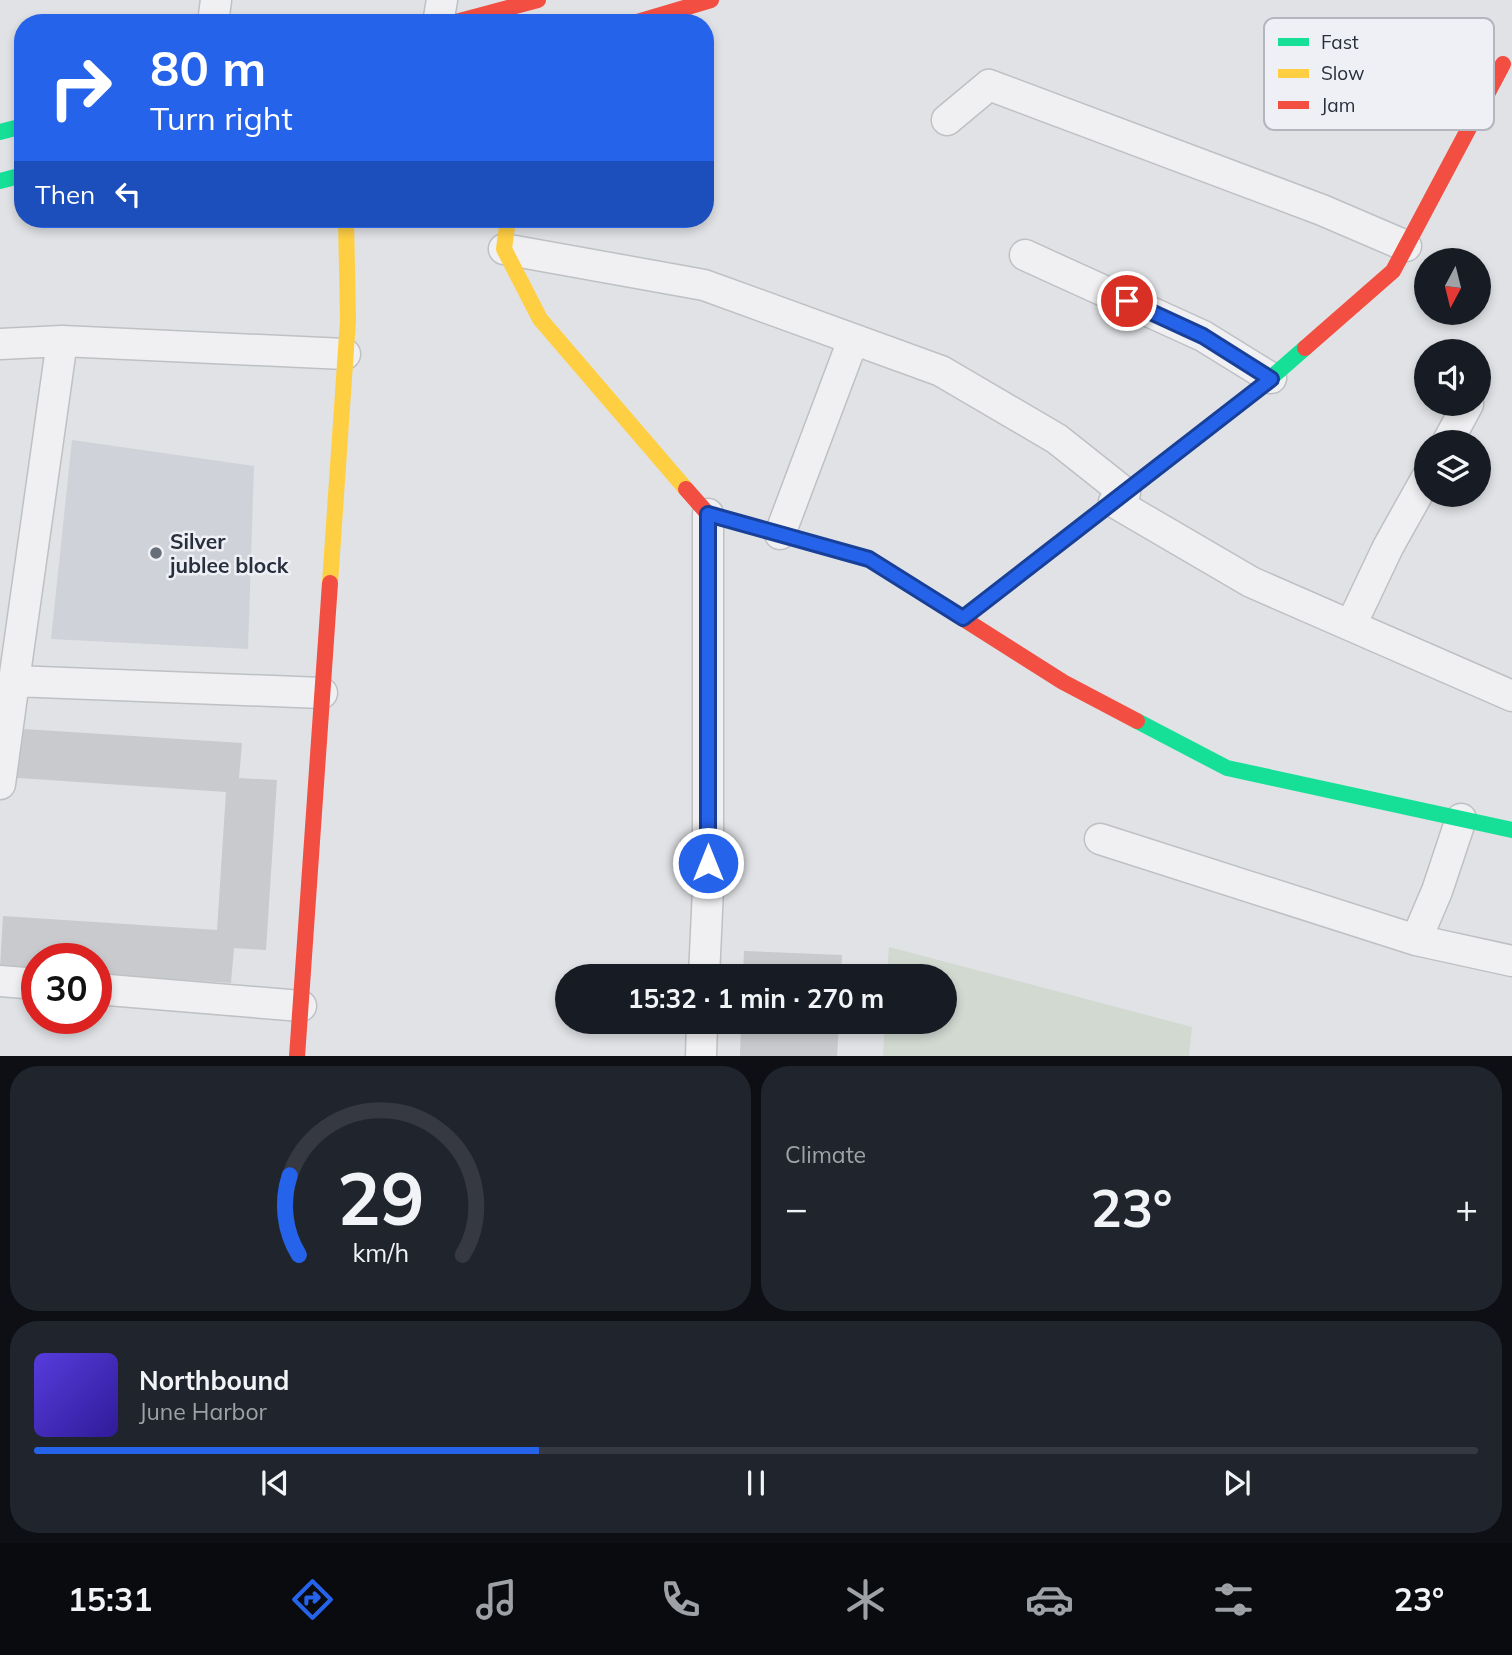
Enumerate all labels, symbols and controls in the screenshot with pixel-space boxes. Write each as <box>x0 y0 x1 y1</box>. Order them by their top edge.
legend <box>1264 18 1494 130</box>
text: Fast <box>1321 30 1359 54</box>
text: 80 m <box>150 37 266 98</box>
icon: right <box>35 42 126 133</box>
text: Slow <box>1321 61 1365 85</box>
text: Jam <box>1321 93 1355 117</box>
text: Turn right <box>150 98 293 138</box>
icon: left <box>109 175 147 213</box>
text: Then <box>35 178 95 211</box>
north arrow <box>1414 248 1491 326</box>
map controls <box>1414 248 1491 507</box>
pin <box>1097 271 1157 331</box>
icon: arrive <box>1108 282 1146 320</box>
button: sound <box>1414 339 1491 416</box>
button: layers <box>1414 430 1491 507</box>
place label: Silver jublee block <box>168 528 289 578</box>
marker: Silver jublee block <box>148 545 164 561</box>
position arrow <box>671 826 745 900</box>
speed limit sign: 30 <box>21 943 112 1034</box>
text: 15:32 · 1 min · 270 m <box>628 982 884 1015</box>
text: Climate <box>785 1140 866 1169</box>
text: 29 <box>337 1152 424 1243</box>
text: 23° <box>1090 1175 1173 1240</box>
text: − <box>785 1184 808 1232</box>
text: + <box>1455 1184 1478 1232</box>
text: km/h <box>352 1236 409 1267</box>
text: Northbound <box>139 1364 289 1397</box>
text: June Harbor <box>139 1397 267 1426</box>
icon: previous <box>256 1464 294 1502</box>
icon: pause <box>737 1464 775 1502</box>
icon: next <box>1218 1464 1256 1502</box>
icon: directions <box>288 1575 337 1624</box>
icon: music <box>472 1575 521 1624</box>
icon: phone <box>656 1575 705 1624</box>
icon: climate <box>841 1575 890 1624</box>
icon: car <box>1025 1575 1074 1624</box>
icon: filters <box>1209 1575 1258 1624</box>
text: 15:31 <box>68 1579 152 1619</box>
text: 23° <box>1394 1579 1444 1619</box>

